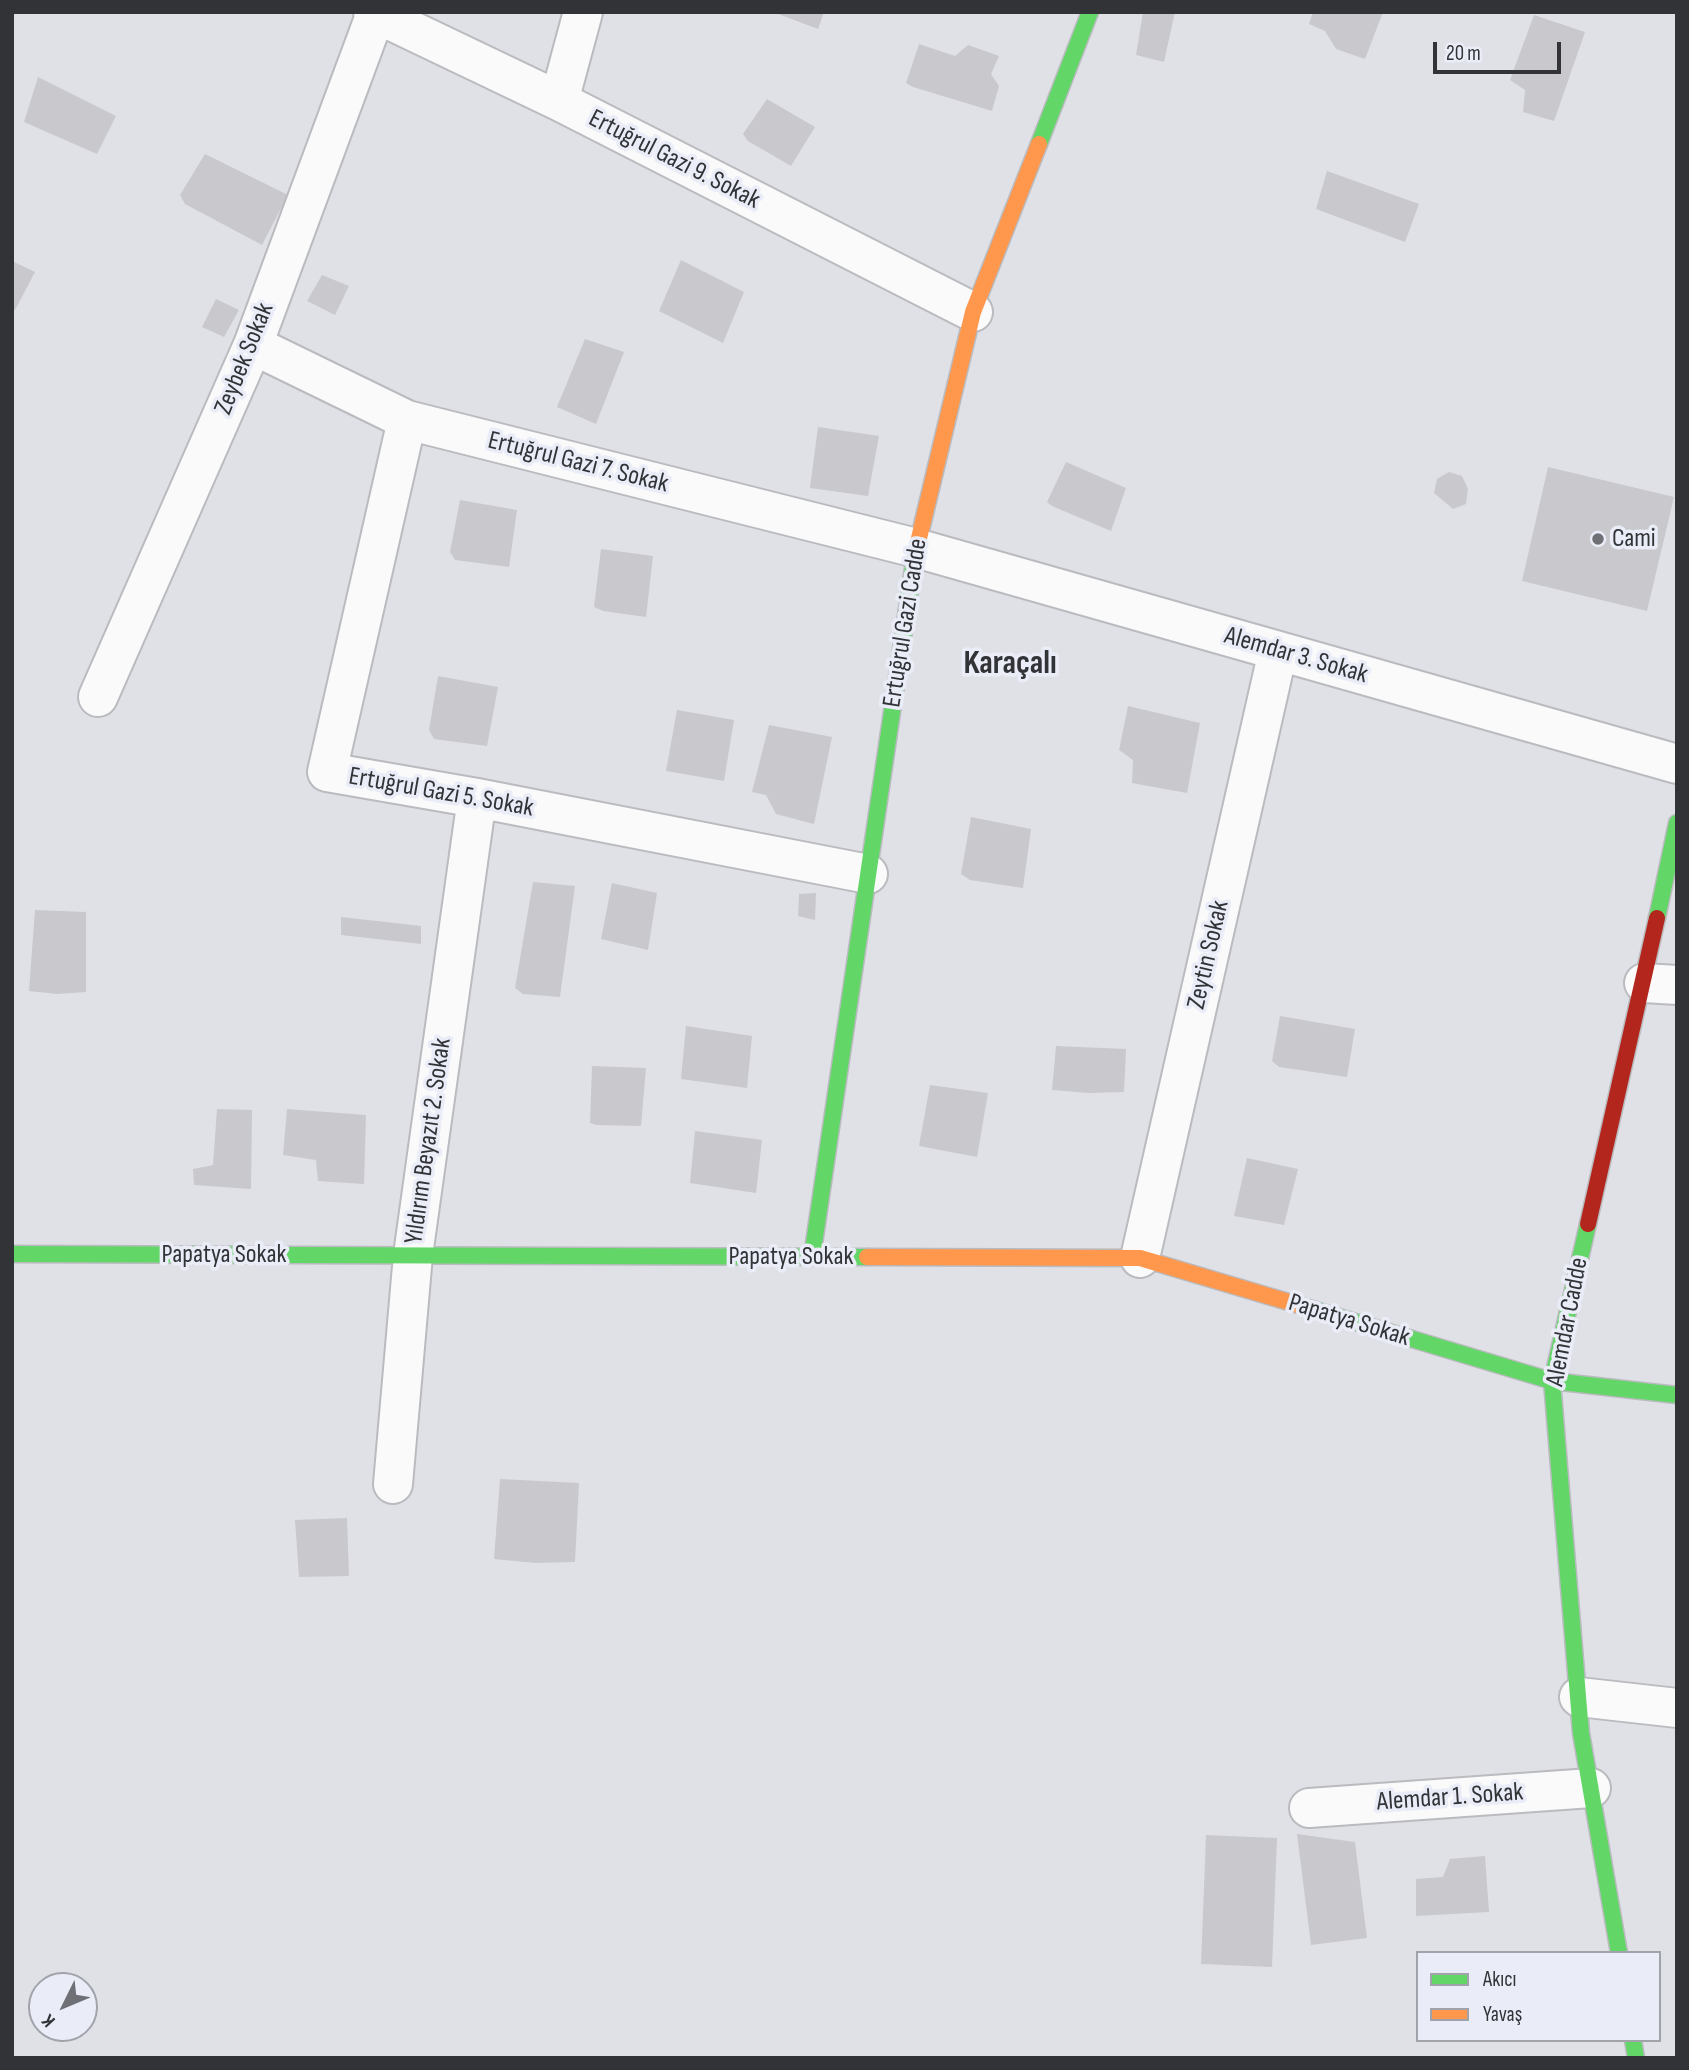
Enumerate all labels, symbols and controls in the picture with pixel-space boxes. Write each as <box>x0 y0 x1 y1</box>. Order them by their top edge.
scale bar <box>1437 28 1565 72</box>
text: 20 m <box>1446 41 1481 66</box>
street label: Ertuğrul Gazi 9. Sokak <box>583 103 765 217</box>
street label: Zeybek Sokak <box>208 299 282 419</box>
street label: Ertuğrul Gazi 7. Sokak <box>484 425 672 501</box>
place label: Cami <box>1612 523 1656 555</box>
marker: Cami <box>1590 531 1606 547</box>
street label: Ertuğrul Gazi Cadde <box>877 536 935 710</box>
street label: Alemdar 3. Sokak <box>1221 621 1371 691</box>
district label: Karaçalı <box>963 645 1057 685</box>
street label: Ertuğrul Gazi 5. Sokak <box>346 761 536 825</box>
street label: Zeytin Sokak <box>1181 898 1237 1012</box>
street label: Yıldırım Beyazıt 2. Sokak <box>399 1036 459 1246</box>
street label: Papatya Sokak <box>162 1239 286 1271</box>
street label: Papatya Sokak <box>729 1241 853 1273</box>
street label: Alemdar Cadde <box>1540 1255 1596 1389</box>
street label: Papatya Sokak <box>1285 1288 1413 1354</box>
street label: Alemdar 1. Sokak <box>1376 1777 1524 1819</box>
legend <box>1416 1951 1661 2042</box>
text: Akıcı <box>1483 1967 1516 1992</box>
north arrow <box>28 1972 98 2042</box>
text: Yavaş <box>1483 2002 1522 2027</box>
text: K <box>37 2009 60 2032</box>

